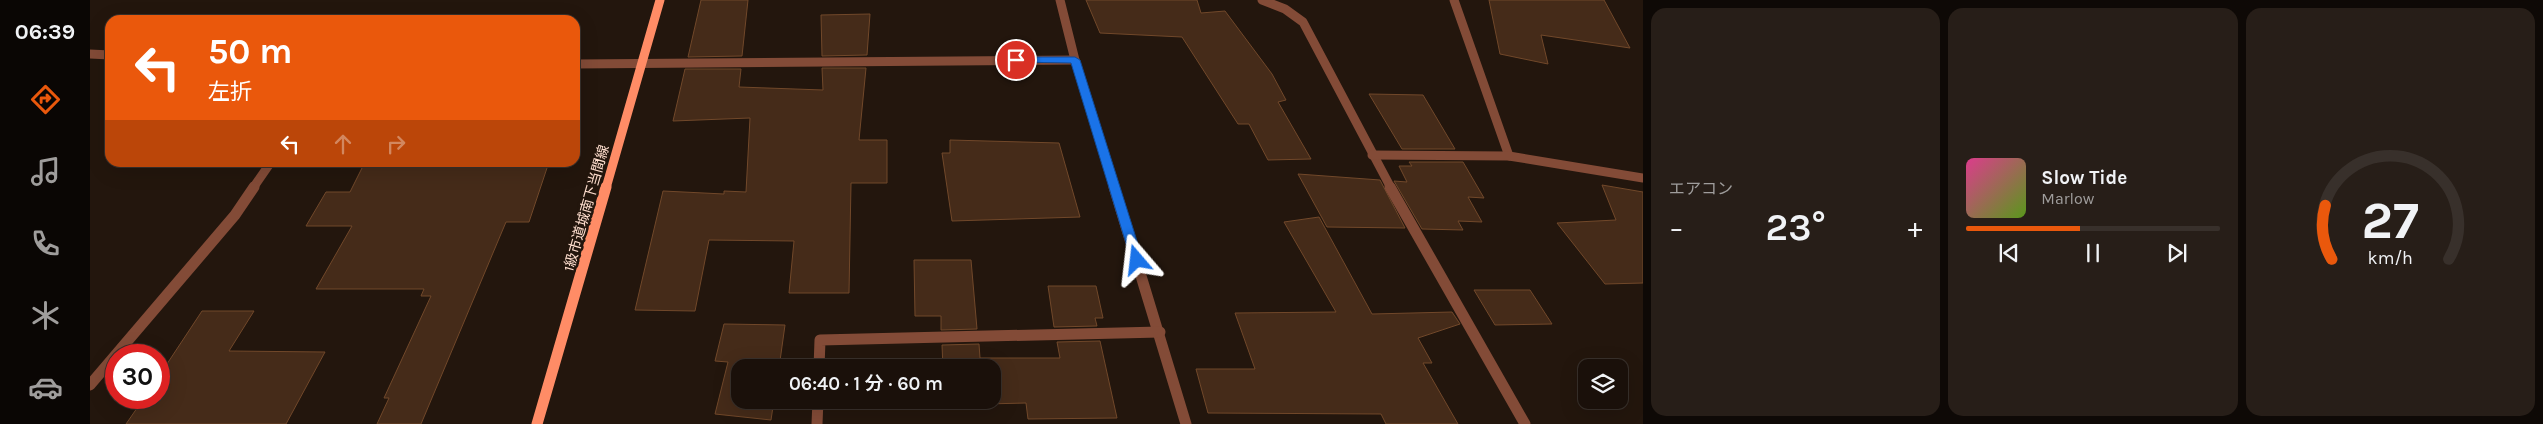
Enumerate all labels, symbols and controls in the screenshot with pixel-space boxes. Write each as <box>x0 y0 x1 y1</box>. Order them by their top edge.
text: 06:39 <box>15 19 75 45</box>
text: 50 m <box>208 31 293 72</box>
icon: left <box>125 35 190 100</box>
pin <box>995 39 1037 81</box>
icon: arrive <box>1002 46 1030 74</box>
text: 左折 <box>208 79 252 105</box>
icon: directions <box>28 82 63 117</box>
icon: left <box>276 130 304 158</box>
icon: ahead <box>329 130 357 158</box>
icon: right <box>382 130 410 158</box>
street label: 1級市道城南下当間線 <box>560 143 613 273</box>
icon: music <box>28 154 63 189</box>
text: Slow Tide <box>2041 167 2127 189</box>
text: エアコン <box>1669 179 1733 198</box>
text: Marlow <box>2041 189 2094 208</box>
text: 27 <box>2362 190 2419 251</box>
text: 23° <box>1766 205 1826 250</box>
text: − <box>1669 211 1684 244</box>
text: + <box>1908 211 1922 244</box>
icon: phone <box>28 226 63 261</box>
position arrow <box>1110 233 1162 285</box>
icon: previous <box>1995 239 2023 267</box>
icon: pause <box>2079 239 2107 267</box>
icon: next <box>2163 239 2191 267</box>
text: km/h <box>2368 248 2413 269</box>
icon: climate <box>28 298 63 333</box>
speed limit sign: 30 <box>105 344 170 409</box>
map controls <box>1578 359 1628 409</box>
button: layers <box>1578 359 1628 409</box>
icon: car <box>28 370 63 405</box>
text: 06:40 · 1 分 · 60 m <box>789 373 943 395</box>

